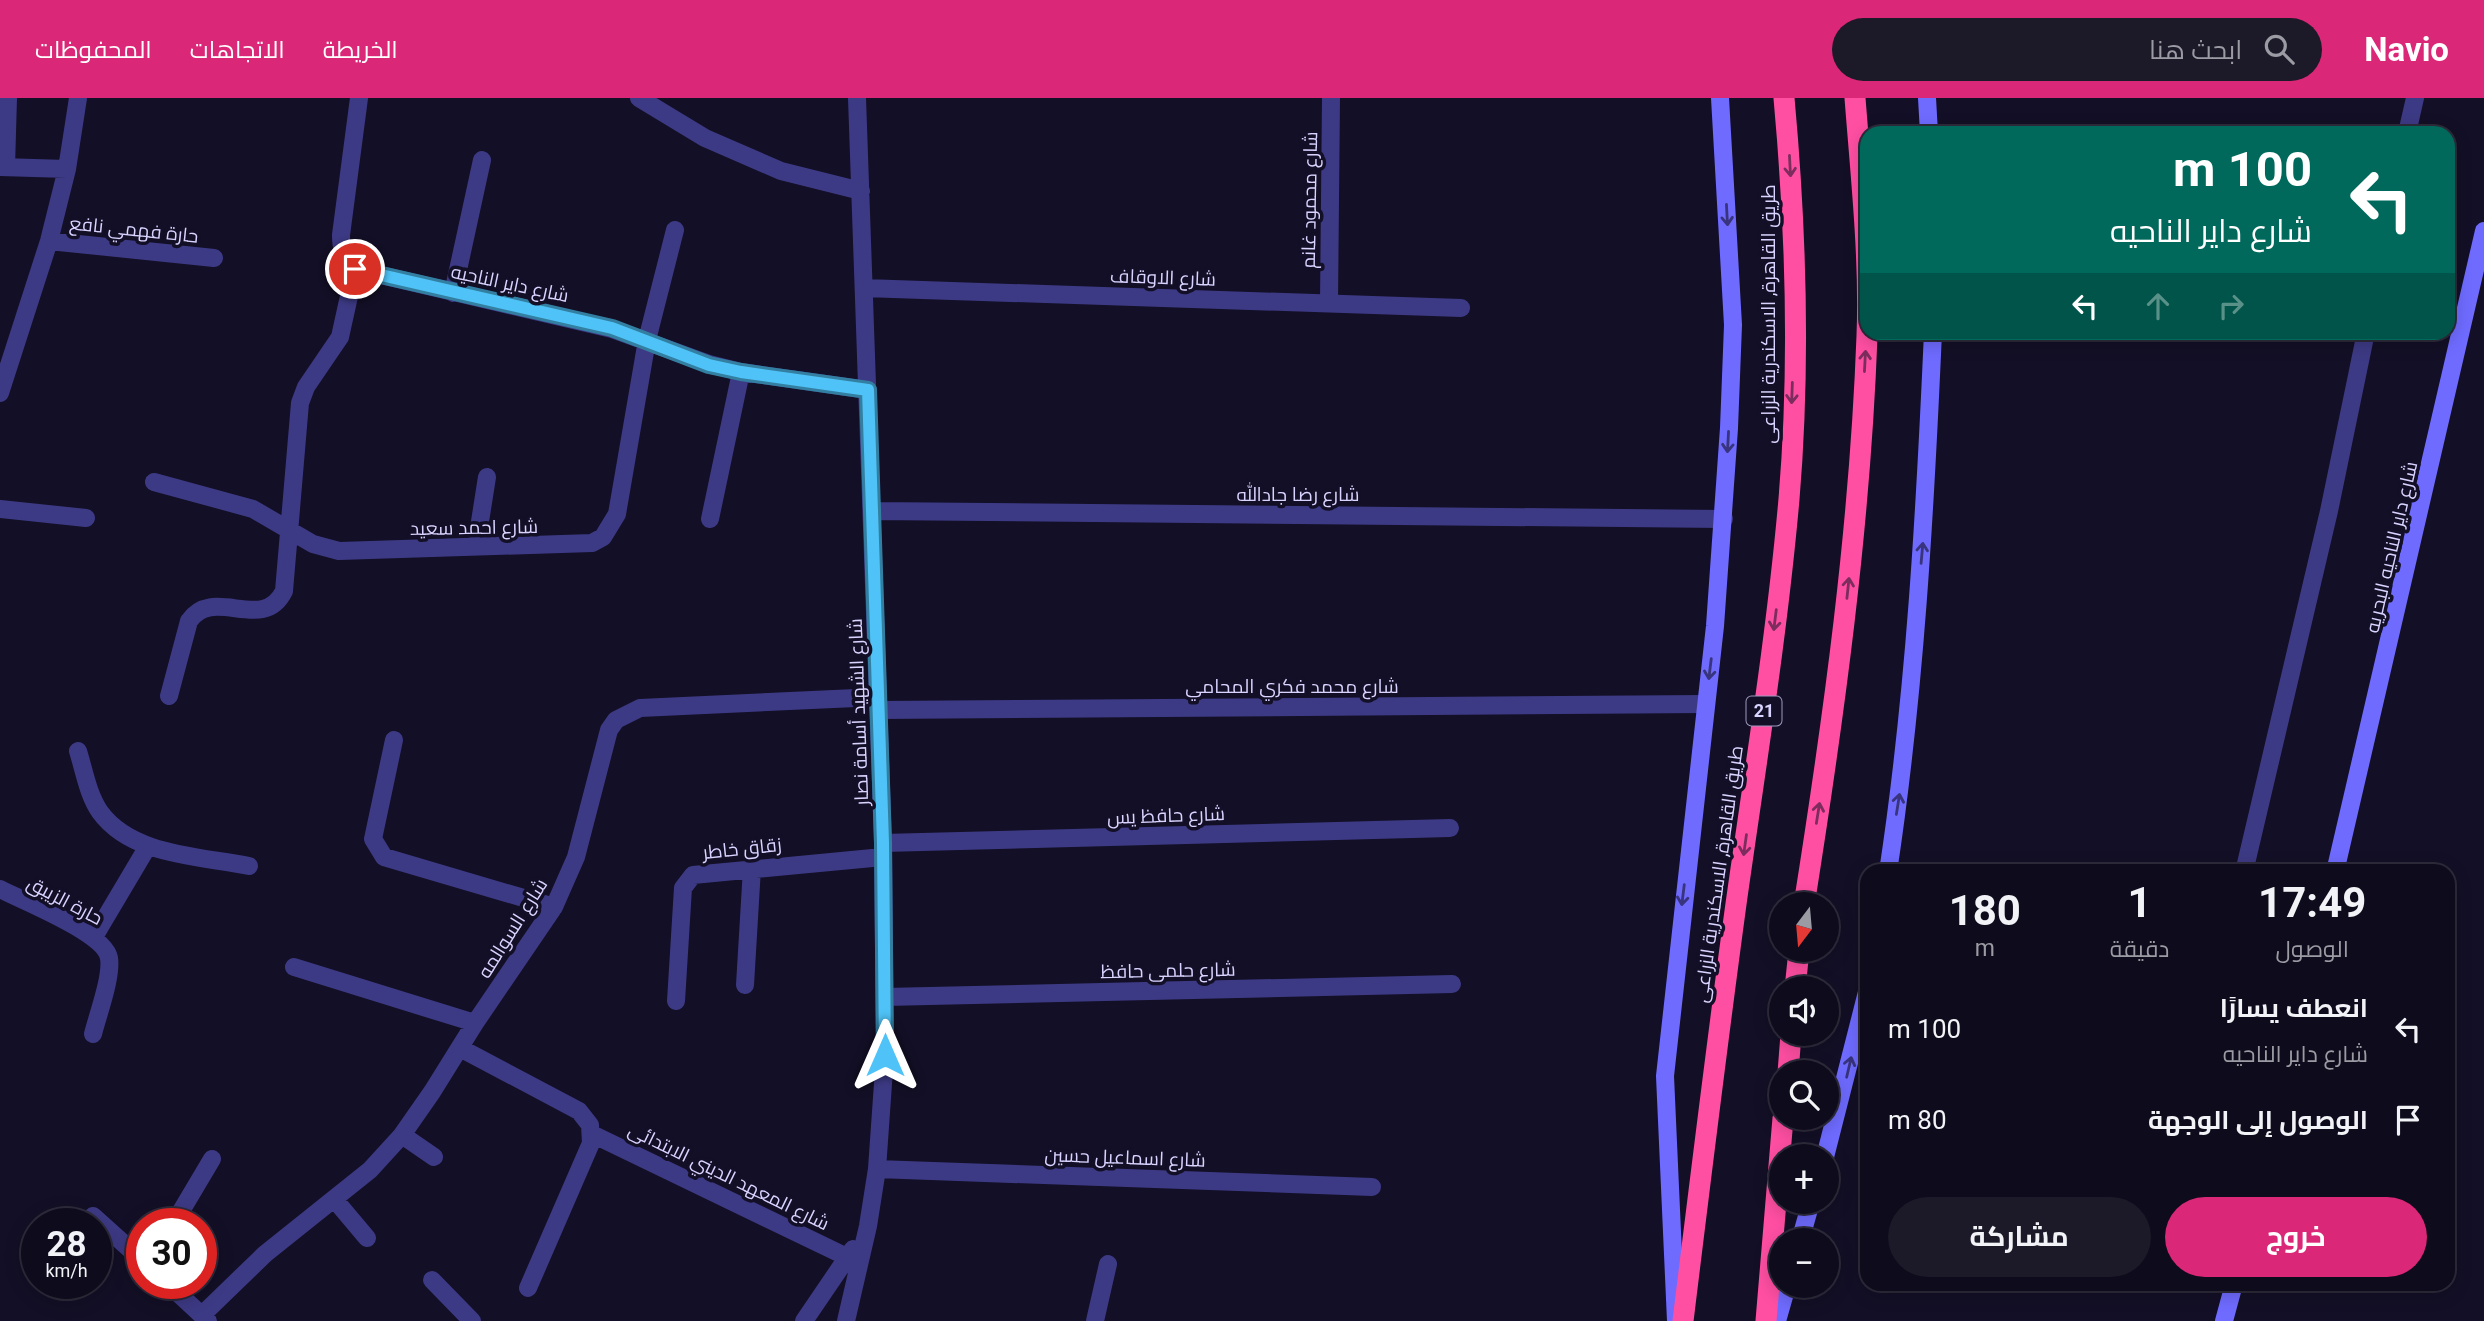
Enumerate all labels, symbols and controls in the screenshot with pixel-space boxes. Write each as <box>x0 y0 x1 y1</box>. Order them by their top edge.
search box <box>1832 18 2322 81</box>
icon: search <box>2260 30 2298 68</box>
text: Navio <box>2364 30 2449 69</box>
text: ابحث هنا <box>2149 35 2242 65</box>
text: المحفوظات <box>35 36 152 64</box>
text: الاتجاهات <box>190 36 285 64</box>
text: الخريطة <box>323 36 398 64</box>
street label: شارع محمود غانم <box>1297 131 1324 269</box>
text: 100 m <box>2173 141 2312 198</box>
one-way arrow <box>1783 154 1796 177</box>
icon: left <box>2336 154 2427 245</box>
street label: طريق القاهرة, الاسكندرية الزراعى <box>1757 184 1781 444</box>
one-way arrow <box>1720 203 1733 226</box>
street label: حارة فهمي نافع <box>68 211 200 251</box>
text: شارع داير الناحيه <box>2110 212 2312 250</box>
pin <box>325 239 385 299</box>
icon: arrive <box>336 250 374 288</box>
street label: شارع داير الناحيه <box>448 260 571 309</box>
street label: شارع الاوقاف <box>1110 264 1216 293</box>
icon: left <box>2066 287 2104 325</box>
icon: ahead <box>2139 287 2177 325</box>
icon: right <box>2212 287 2250 325</box>
one-way arrow <box>1859 350 1872 373</box>
one-way arrow <box>1786 382 1799 405</box>
one-way arrow <box>1722 431 1735 454</box>
street label: شارع داير الناحيه البحريه <box>2361 459 2424 636</box>
street label: شارع رضا جادالله <box>1237 482 1359 508</box>
street label: شارع احمد سعيد <box>410 515 538 542</box>
one-way arrow <box>1916 542 1929 565</box>
one-way arrow <box>1842 577 1855 600</box>
one-way arrow <box>1768 608 1781 631</box>
street label: شارع الشهيد أسامة نصار <box>844 618 875 807</box>
one-way arrow <box>1703 657 1716 680</box>
street label: شارع محمد فكري المحامي <box>1185 675 1399 701</box>
road number: 21 <box>1746 696 1782 726</box>
street label: طريق القاهرة, الاسكندرية الزراعى <box>1689 744 1749 1004</box>
one-way arrow <box>1892 793 1905 816</box>
street label: شارع حافظ يس <box>1107 802 1225 831</box>
one-way arrow <box>1812 802 1825 825</box>
street label: زقاق خاطر <box>700 833 783 865</box>
one-way arrow <box>1738 834 1751 856</box>
street label: حارة الزيبق <box>23 871 106 931</box>
street label: شارع السوالمه <box>473 874 554 983</box>
text: 1 <box>2127 878 2152 927</box>
text: 17:49 <box>2258 878 2366 927</box>
one-way arrow <box>1677 883 1690 906</box>
text: 180 <box>1949 886 2021 935</box>
north arrow <box>1769 892 1839 962</box>
map controls <box>1769 892 1839 1298</box>
text: m <box>1975 935 1995 962</box>
text: دقيقة <box>2110 936 2169 963</box>
text: الوصول <box>2276 936 2349 963</box>
street label: شارع حلمى حافظ <box>1100 958 1236 985</box>
button: sound <box>1769 976 1839 1046</box>
text: انعطف يسارًا <box>2220 993 2368 1023</box>
icon: left <box>2389 1010 2427 1048</box>
text: 100 m <box>1888 1014 1961 1044</box>
position arrow <box>848 1018 922 1092</box>
text: شارع داير الناحيه <box>2223 1041 2368 1068</box>
one-way arrow <box>1843 1056 1856 1079</box>
button: search <box>1769 1060 1839 1130</box>
icon: arrive <box>2389 1101 2427 1139</box>
text: 80 m <box>1888 1105 1947 1135</box>
text: الوصول إلى الوجهة <box>2148 1105 2368 1135</box>
street label: شارع المعهد الديني الابتدائى <box>623 1118 833 1238</box>
street label: شارع اسماعيل حسين <box>1044 1143 1206 1174</box>
button: + <box>1769 1144 1839 1214</box>
button: مشاركة <box>1888 1197 2151 1277</box>
button: خروج <box>2165 1197 2427 1277</box>
speed limit sign: 30 <box>126 1208 217 1299</box>
text: 28 <box>46 1224 87 1265</box>
button: − <box>1769 1228 1839 1298</box>
text: km/h <box>45 1260 88 1281</box>

